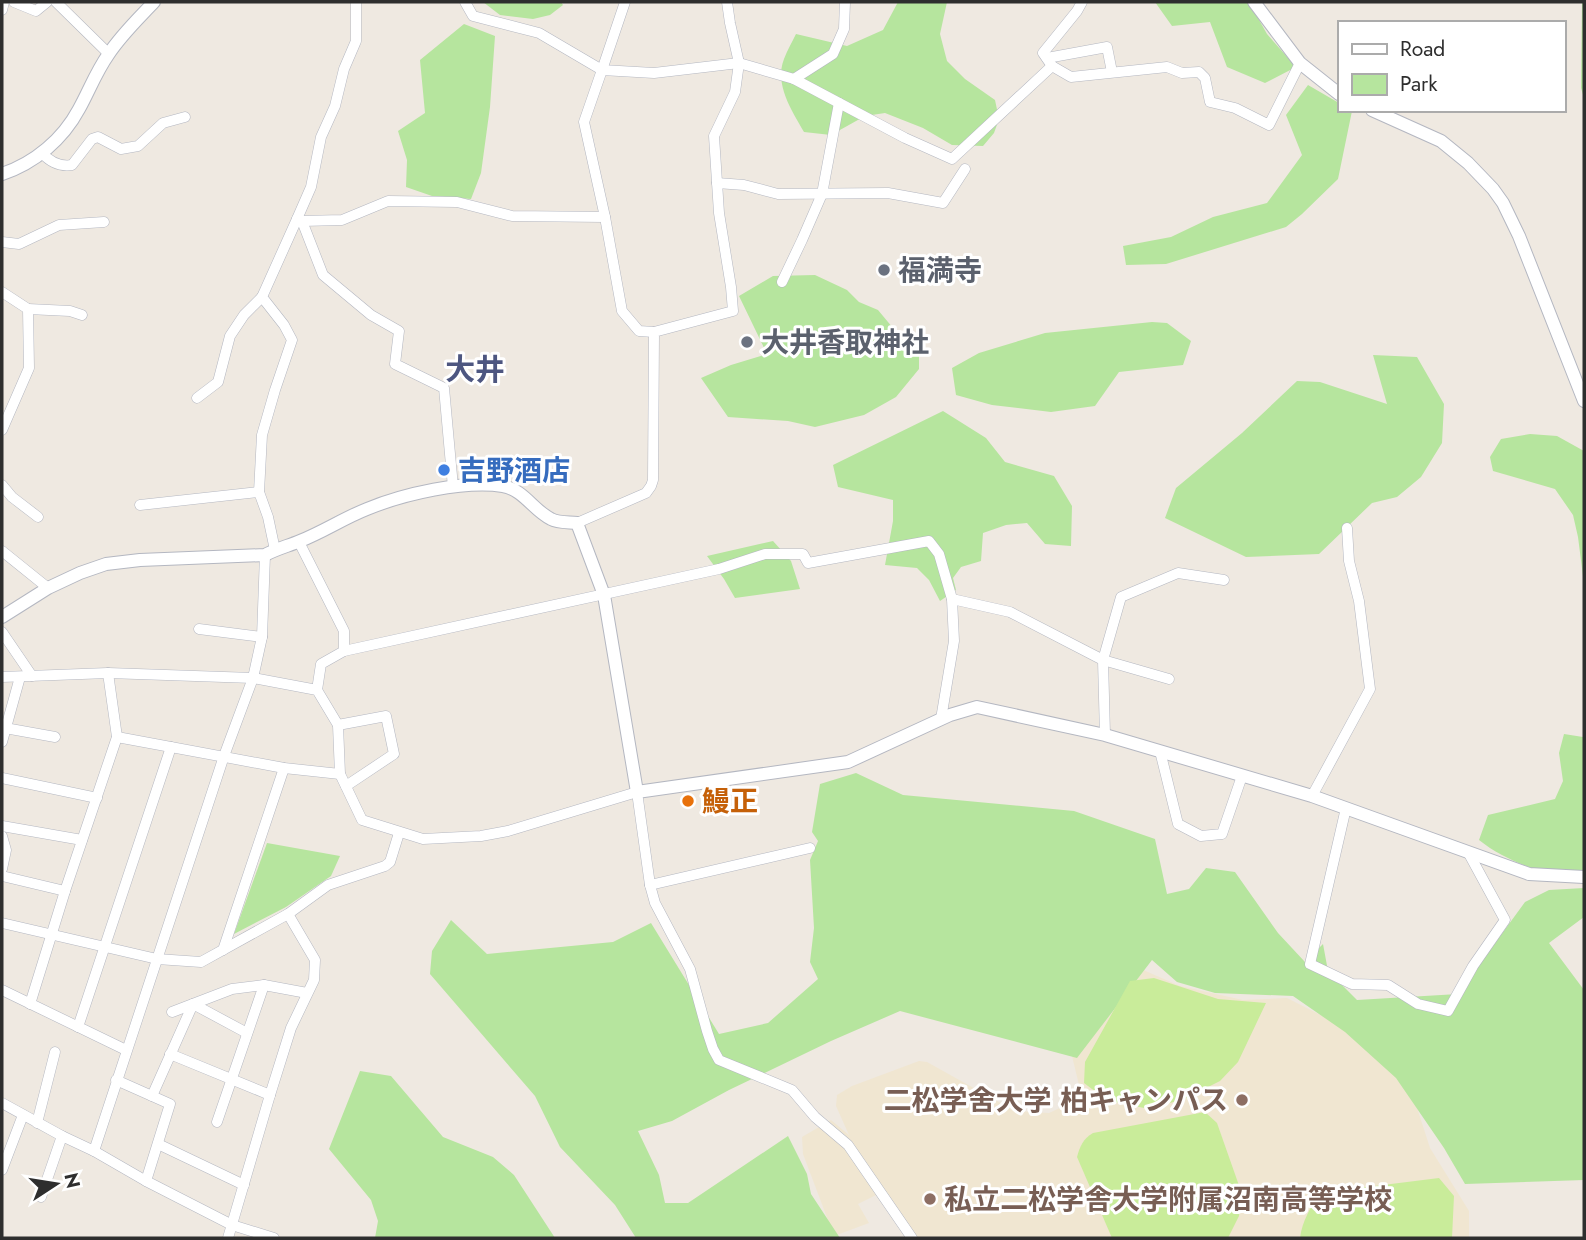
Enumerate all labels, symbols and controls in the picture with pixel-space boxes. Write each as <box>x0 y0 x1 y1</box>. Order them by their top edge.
legend <box>1338 21 1565 112</box>
text: Road <box>1400 34 1445 64</box>
text: Park <box>1400 69 1438 99</box>
place label: 福満寺 <box>898 250 982 291</box>
marker: 福満寺 <box>876 262 892 278</box>
place label: 大井香取神社 <box>761 322 929 363</box>
marker: 大井香取神社 <box>739 334 755 350</box>
district label: 大井 <box>445 348 505 391</box>
place label: 吉野酒店 <box>458 450 570 491</box>
marker: 吉野酒店 <box>436 462 452 478</box>
place label: 鰻正 <box>702 781 758 822</box>
marker: 鰻正 <box>680 793 696 809</box>
place label: 二松学舍大学 柏キャンパス <box>884 1080 1228 1121</box>
marker: 二松学舍大学 柏キャンパス <box>1234 1092 1250 1108</box>
north arrow <box>21 1149 91 1219</box>
text: N <box>57 1170 87 1191</box>
place label: 私立二松学舎大学附属沼南高等学校 <box>944 1179 1392 1220</box>
marker: 私立二松学舎大学附属沼南高等学校 <box>922 1191 938 1207</box>

